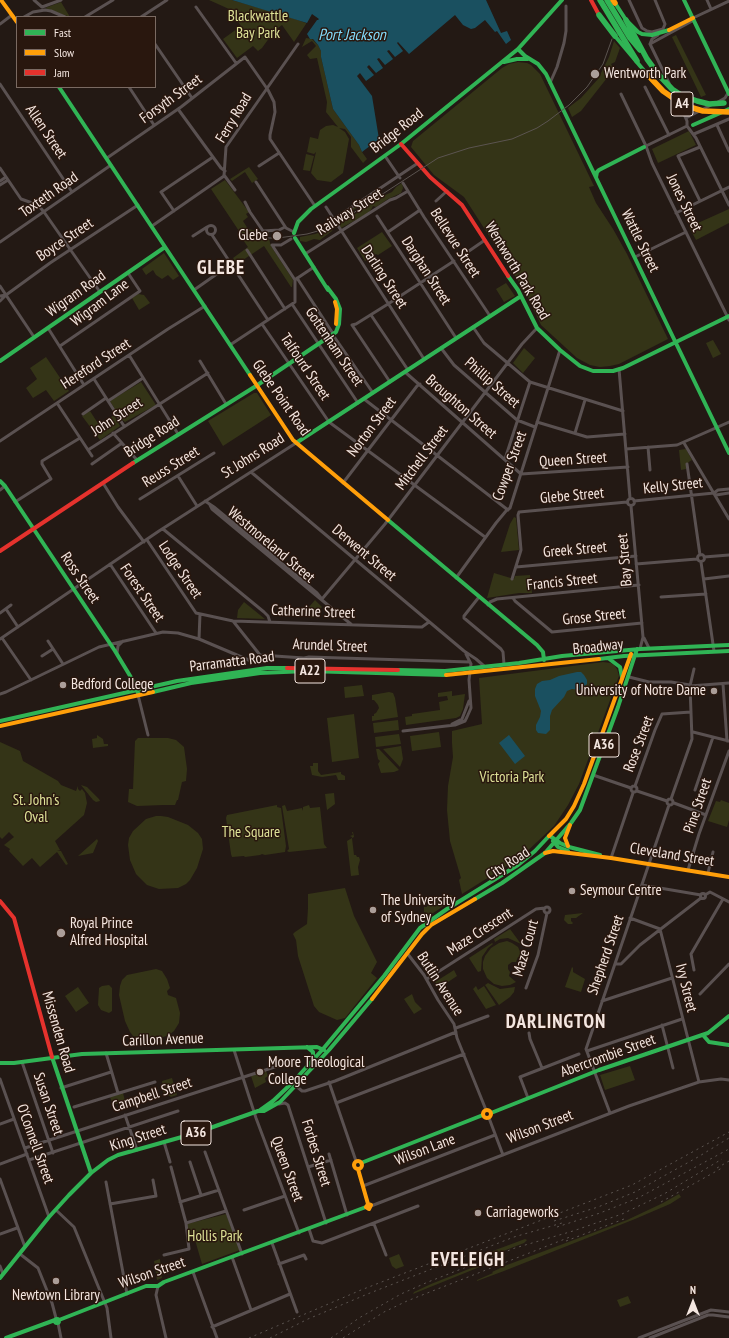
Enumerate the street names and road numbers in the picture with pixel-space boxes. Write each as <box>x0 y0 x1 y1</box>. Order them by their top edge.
street label: Forsyth Street <box>136 70 206 128</box>
street label: Ferry Road <box>212 90 256 146</box>
road number: A4 <box>671 92 693 116</box>
street label: Allen Street <box>21 102 71 162</box>
street label: Bridge Road <box>367 105 427 157</box>
street label: Toxteth Road <box>16 168 82 222</box>
street label: Jones Street <box>662 171 706 235</box>
street label: Railway Street <box>314 185 386 239</box>
street label: Bellevue Street <box>426 205 484 281</box>
street label: Wattle Street <box>617 207 663 275</box>
street label: Boyce Street <box>33 214 97 266</box>
street label: Wentworth Park Road <box>481 219 553 323</box>
street label: Darghan Street <box>397 233 455 309</box>
street label: Darling Street <box>357 242 411 312</box>
street label: Wigram Road <box>43 267 109 321</box>
street label: Wigram Lane <box>68 275 132 331</box>
street label: Gottenham Street <box>301 304 367 390</box>
street label: Talfourd Street <box>276 330 334 404</box>
street label: Hereford Street <box>58 335 134 393</box>
street label: Phillip Street <box>461 354 523 412</box>
street label: Glebe Point Road <box>248 357 314 439</box>
street label: Broughton Street <box>422 371 500 443</box>
street label: John Street <box>88 394 146 440</box>
street label: Norton Street <box>344 394 400 460</box>
street label: Bridge Road <box>121 412 183 462</box>
street label: Mitchell Street <box>392 422 452 494</box>
street label: Cowper Street <box>489 429 531 503</box>
street label: St Johns Road <box>218 430 288 482</box>
street label: Reuss Street <box>139 442 203 492</box>
street label: Queen Street <box>539 449 607 471</box>
street label: Kelly Street <box>642 474 704 498</box>
street label: Glebe Street <box>539 484 605 508</box>
street label: Westmoreland Street <box>224 503 318 587</box>
street label: Derwent Street <box>328 521 400 585</box>
street label: Bay Street <box>614 533 636 587</box>
street label: Lodge Street <box>154 538 206 602</box>
street label: Greek Street <box>542 538 608 562</box>
street label: Ross Street <box>56 549 104 607</box>
street label: Forest Street <box>116 560 168 626</box>
street label: Francis Street <box>526 569 598 595</box>
street label: Catherine Street <box>271 602 355 622</box>
street label: Grose Street <box>562 605 626 629</box>
street label: Broadway <box>572 635 624 659</box>
street label: Arundel Street <box>292 636 368 656</box>
street label: Parramatta Road <box>189 648 275 676</box>
road number: A22 <box>295 659 325 683</box>
street label: Rose Street <box>620 713 658 775</box>
road number: A36 <box>589 733 619 757</box>
street label: Pine Street <box>680 776 716 836</box>
street label: Cleveland Street <box>629 839 715 871</box>
street label: City Road <box>483 843 533 885</box>
street label: Maze Crescent <box>444 904 516 960</box>
street label: Shepherd Street <box>584 913 628 997</box>
street label: Maze Court <box>509 918 543 978</box>
street label: Butlin Avenue <box>413 949 467 1019</box>
street label: Ivy Street <box>671 962 701 1014</box>
street label: Missenden Road <box>38 989 78 1075</box>
street label: Carillon Avenue <box>122 1030 204 1050</box>
street label: Abercrombie Street <box>558 1030 658 1082</box>
street label: Susan Street <box>29 1070 67 1138</box>
street label: Campbell Street <box>110 1074 194 1116</box>
street label: O'Connell Street <box>12 1102 58 1186</box>
street label: Wilson Street <box>504 1106 576 1148</box>
street label: Forbes Street <box>297 1117 335 1189</box>
street label: King Street <box>108 1120 168 1156</box>
road number: A36 <box>181 1121 211 1145</box>
street label: Wilson Lane <box>392 1130 458 1170</box>
street label: Queen Street <box>267 1134 307 1204</box>
street label: Wilson Street <box>116 1253 188 1293</box>

